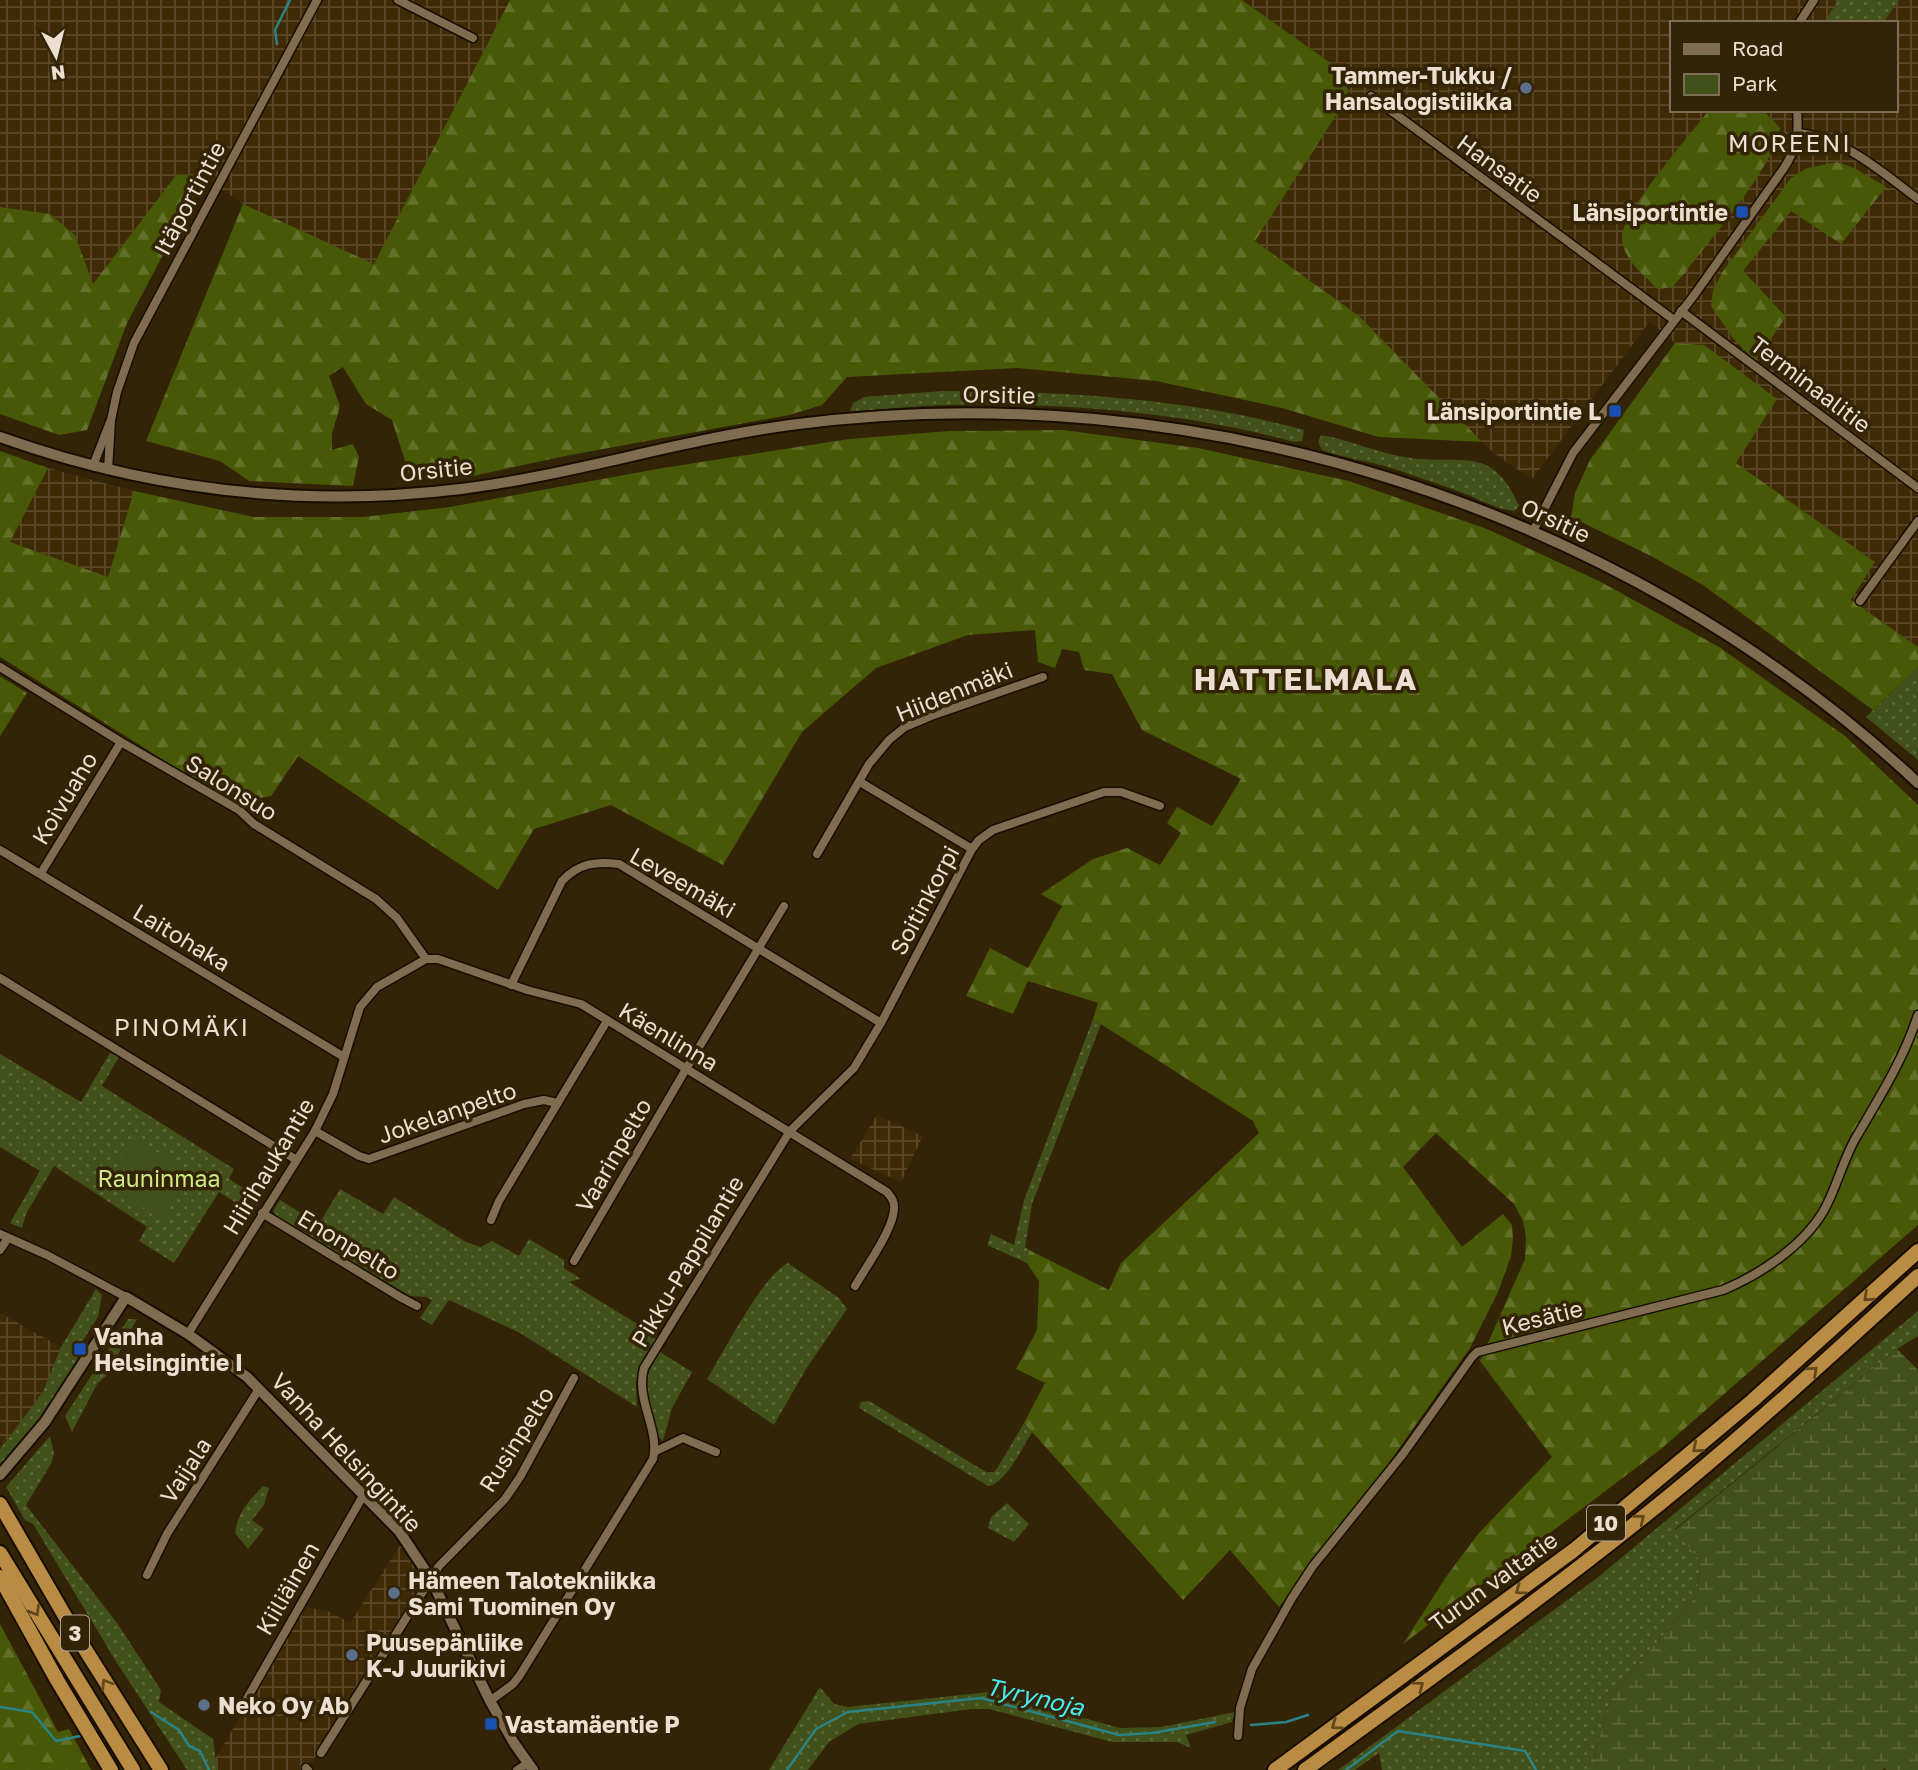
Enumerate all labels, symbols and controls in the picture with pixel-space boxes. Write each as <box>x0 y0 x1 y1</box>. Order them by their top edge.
north arrow <box>21 21 91 91</box>
legend <box>1670 21 1897 112</box>
text: Road <box>1732 35 1783 61</box>
text: N <box>50 61 67 86</box>
place label: Tammer-Tukku / Hansalogistiikka <box>1325 61 1512 115</box>
text: Park <box>1732 70 1778 96</box>
marker: Tammer-Tukku / Hansalogistiikka <box>1518 80 1534 96</box>
street label: Hansatie <box>1452 128 1548 208</box>
district label: MOREENI <box>1728 128 1852 157</box>
street label: Itäportintie <box>147 136 231 260</box>
place label: Länsiportintie <box>1572 198 1728 226</box>
marker: Länsiportintie <box>1734 204 1750 220</box>
street label: Terminaalitie <box>1745 330 1877 438</box>
street label: Orsitie <box>962 379 1036 409</box>
place label: Länsiportintie L <box>1426 397 1601 425</box>
marker: Länsiportintie L <box>1607 403 1623 419</box>
street label: Orsitie <box>398 451 474 487</box>
street label: Orsitie <box>1517 492 1595 548</box>
street label: Hiidenmäki <box>891 655 1017 727</box>
district label: HATTELMALA <box>1194 661 1418 697</box>
street label: Koivuaho <box>25 747 103 849</box>
street label: Salonsuo <box>181 748 283 826</box>
street label: Leveemäki <box>625 841 741 923</box>
street label: Soitinkorpi <box>884 841 964 959</box>
street label: Laitohaka <box>128 897 236 977</box>
street label: Käenlinna <box>614 995 724 1077</box>
district label: PINOMÄKI <box>114 1012 250 1041</box>
street label: Jokelanpelto <box>374 1075 520 1149</box>
street label: Hiirihaukantie <box>216 1093 320 1239</box>
street label: Vaarinpelto <box>569 1093 657 1217</box>
park label: Rauninmaa <box>97 1164 221 1192</box>
street label: Pikku-Pappilantie <box>625 1170 749 1352</box>
street label: Enonpelto <box>293 1203 405 1285</box>
one-way arrow <box>1863 1289 1876 1301</box>
street label: Kesätie <box>1499 1293 1585 1341</box>
place label: Vanha Helsingintie I <box>94 1322 243 1376</box>
marker: Vanha Helsingintie I <box>72 1341 88 1357</box>
street label: Vanha Helsingintie <box>266 1367 428 1537</box>
one-way arrow <box>1805 1367 1818 1379</box>
street label: Rusinpelto <box>473 1381 559 1497</box>
street label: Vaijala <box>153 1432 217 1508</box>
one-way arrow <box>1693 1440 1706 1452</box>
road number: 10 <box>1587 1506 1625 1540</box>
one-way arrow <box>1631 1515 1644 1527</box>
street label: Turun valtatie <box>1423 1525 1563 1637</box>
street label: Kiiliäinen <box>249 1537 325 1639</box>
place label: Hämeen Talotekniikka Sami Tuominen Oy <box>408 1566 656 1620</box>
one-way arrow <box>1515 1582 1528 1594</box>
marker: Hämeen Talotekniikka Sami Tuominen Oy <box>386 1585 402 1601</box>
one-way arrow <box>26 1604 39 1617</box>
road number: 3 <box>61 1616 89 1650</box>
place label: Puusepänliike K-J Juurikivi <box>366 1628 523 1682</box>
marker: Puusepänliike K-J Juurikivi <box>344 1647 360 1663</box>
water label: Tyrynoja <box>983 1671 1088 1723</box>
one-way arrow <box>102 1679 115 1692</box>
one-way arrow <box>1412 1682 1424 1694</box>
place label: Neko Oy Ab <box>218 1691 349 1719</box>
marker: Neko Oy Ab <box>196 1697 212 1713</box>
place label: Vastamäentie P <box>505 1710 680 1738</box>
marker: Vastamäentie P <box>483 1716 499 1732</box>
one-way arrow <box>1332 1716 1344 1729</box>

